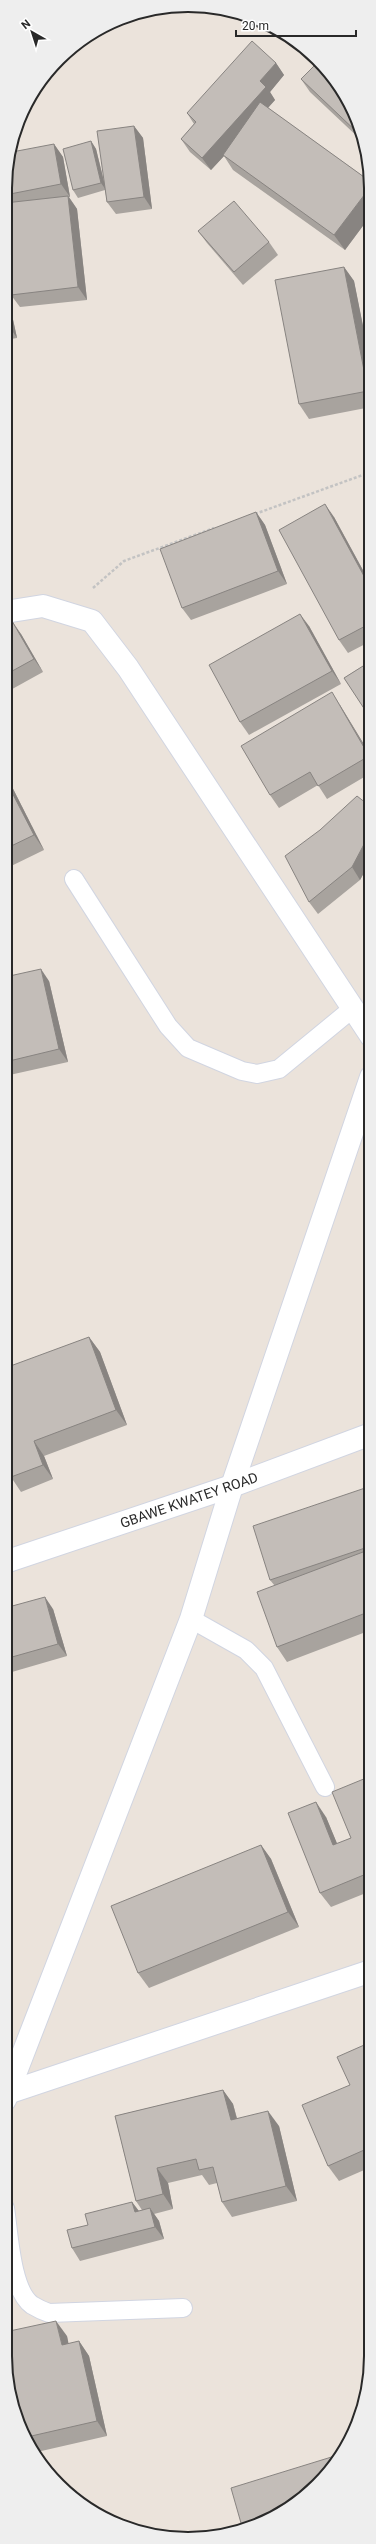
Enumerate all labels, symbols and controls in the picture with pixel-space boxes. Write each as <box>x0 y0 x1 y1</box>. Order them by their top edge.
north arrow <box>12 12 52 52</box>
scale bar <box>236 12 356 38</box>
text: N <box>19 17 33 32</box>
text: 20 m <box>242 19 269 33</box>
street label: GBAWE KWATEY ROAD <box>118 1469 260 1531</box>

